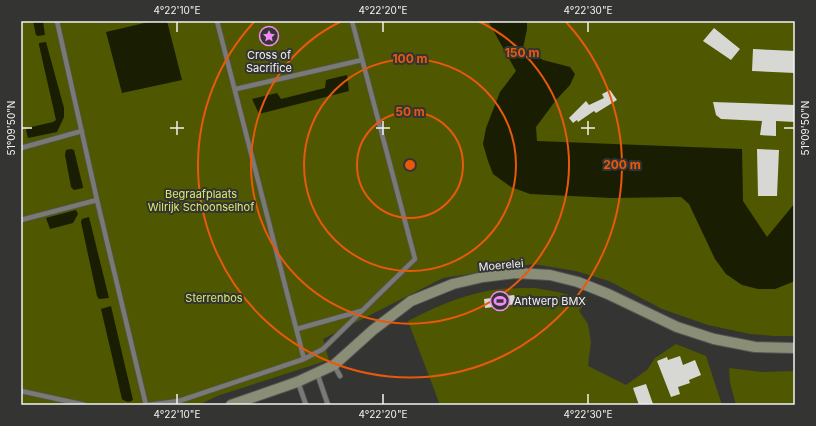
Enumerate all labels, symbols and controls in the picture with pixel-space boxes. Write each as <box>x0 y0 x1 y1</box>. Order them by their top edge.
text: 4°22'10"E <box>153 4 201 16</box>
text: 4°22'20"E <box>358 4 408 16</box>
text: 4°22'30"E <box>563 4 613 16</box>
place icon: Cross of Sacrifice <box>258 25 280 47</box>
text: 150 m <box>505 45 539 60</box>
place label: Cross of Sacrifice <box>246 48 292 75</box>
text: 100 m <box>392 51 428 66</box>
text: 51°09'50"N <box>5 101 17 155</box>
text: 51°09'50"N <box>799 101 811 155</box>
text: 50 m <box>395 104 425 119</box>
text: 200 m <box>603 157 641 172</box>
centre of rings <box>403 158 417 172</box>
park label: Begraafplaats Wilrijk Schoonselhof <box>148 187 254 214</box>
street label: Moerelei <box>478 256 524 274</box>
sports icon: Antwerp BMX <box>489 290 511 312</box>
park label: Sterrenbos <box>185 291 243 305</box>
place label: Antwerp BMX <box>514 294 586 308</box>
text: 4°22'10"E <box>153 408 201 420</box>
text: 4°22'20"E <box>358 408 408 420</box>
text: 4°22'30"E <box>563 408 613 420</box>

